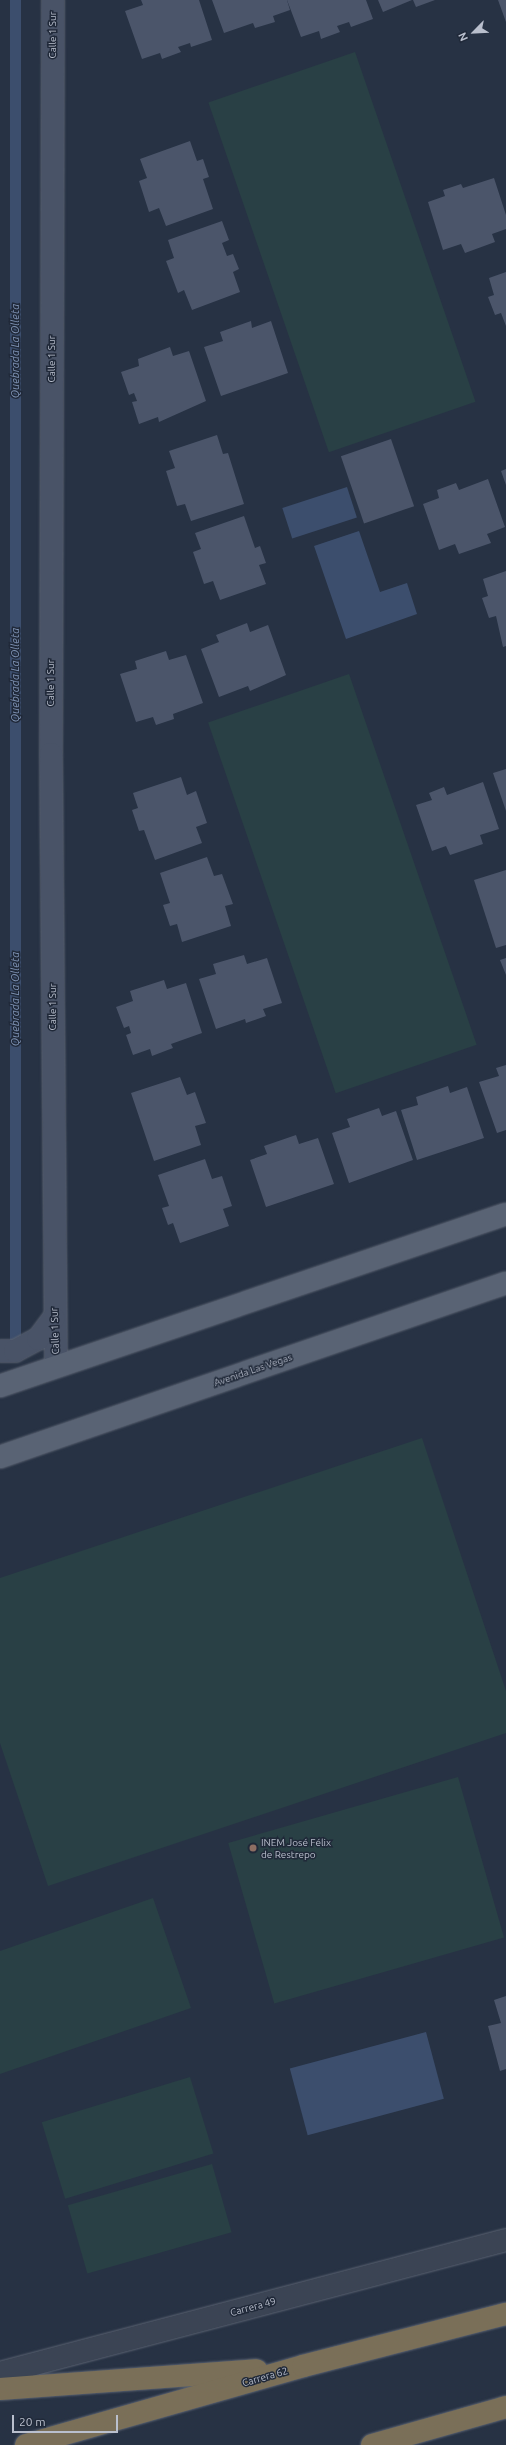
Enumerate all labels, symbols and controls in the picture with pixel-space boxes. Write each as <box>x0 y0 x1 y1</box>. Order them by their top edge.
street label: Calle 1 Sur <box>47 12 59 58</box>
north arrow <box>454 12 494 52</box>
text: N <box>456 31 470 43</box>
water label: Quebrada La Olleta <box>8 304 22 398</box>
street label: Calle 1 Sur <box>46 336 58 382</box>
water label: Quebrada La Olleta <box>8 628 22 722</box>
street label: Calle 1 Sur <box>45 660 57 706</box>
water label: Quebrada La Olleta <box>8 952 22 1046</box>
street label: Calle 1 Sur <box>47 984 59 1030</box>
street label: Calle 1 Sur <box>48 1307 62 1355</box>
street label: Avenida Las Vegas <box>212 1351 294 1389</box>
place label: INEM José Félix de Restrepo <box>261 1836 331 1860</box>
marker: INEM José Félix de Restrepo <box>248 1843 258 1853</box>
street label: Carrera 49 <box>229 2295 277 2319</box>
street label: Carrera 62 <box>241 2365 289 2389</box>
scale bar <box>14 2407 120 2433</box>
text: 20 m <box>19 2415 46 2428</box>

